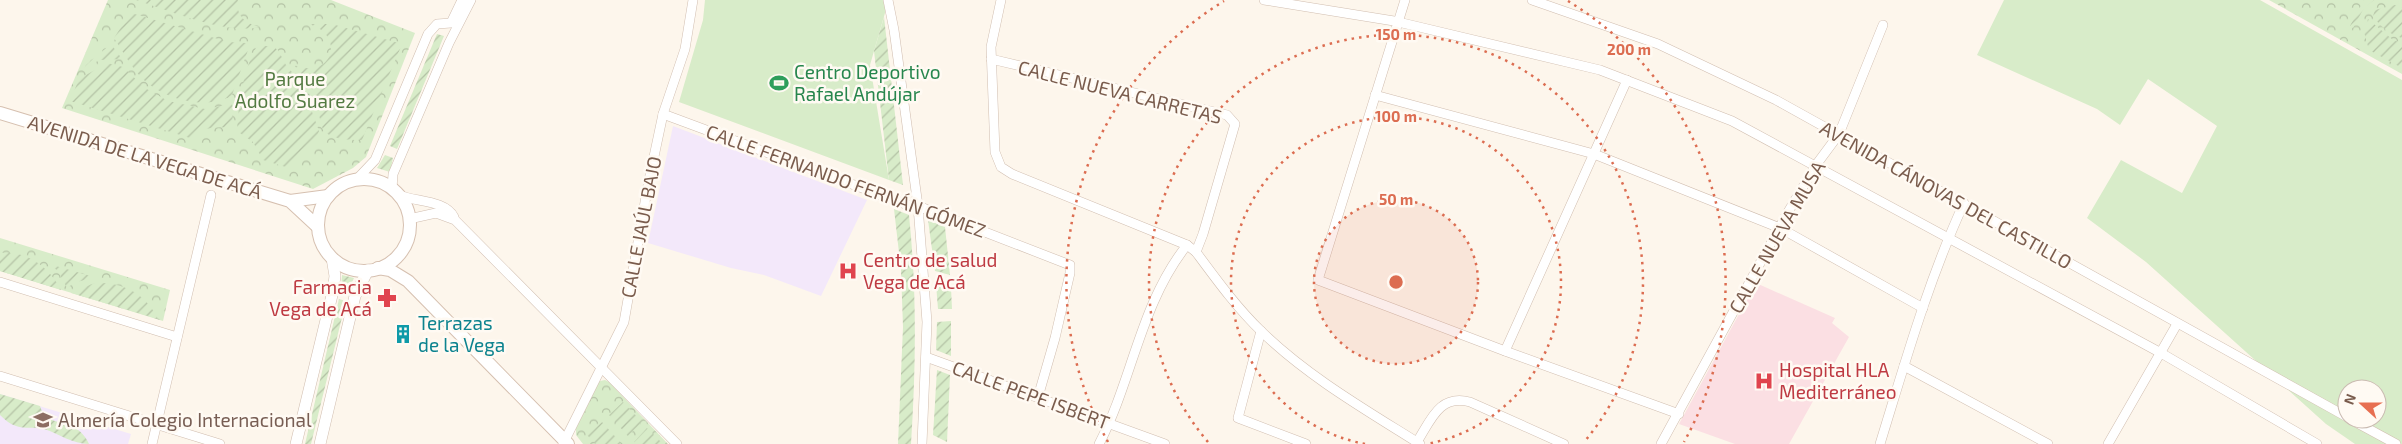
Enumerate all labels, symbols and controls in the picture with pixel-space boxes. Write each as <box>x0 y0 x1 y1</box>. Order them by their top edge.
text: 150 m <box>1376 25 1416 43</box>
text: 200 m <box>1607 40 1651 58</box>
street label: CALLE NUEVA CARRETAS <box>1016 55 1225 128</box>
place label: Centro Deportivo Rafael Andújar <box>794 60 941 105</box>
park label: Parque Adolfo Suarez <box>235 67 355 112</box>
sports icon: Centro Deportivo Rafael Andújar <box>768 72 790 94</box>
text: 100 m <box>1375 107 1417 125</box>
street label: AVENIDA DE LA VEGA DE ACÁ <box>25 110 265 203</box>
street label: AVENIDA CÁNOVAS DEL CASTILLO <box>1816 116 2076 274</box>
street label: CALLE FERNANDO FERNÁN GÓMEZ <box>703 119 989 242</box>
street label: CALLE JAÚL BAJO <box>615 154 666 300</box>
street label: CALLE NUEVA MUSA <box>1724 156 1830 317</box>
text: 50 m <box>1379 190 1413 208</box>
place label: Centro de salud Vega de Acá <box>863 248 997 293</box>
hospital icon: Centro de salud Vega de Acá <box>837 260 859 282</box>
centre of rings <box>1387 273 1405 291</box>
place label: Farmacia Vega de Acá <box>269 275 372 320</box>
pharmacy icon: Farmacia Vega de Acá <box>376 287 398 309</box>
place label: Terrazas de la Vega <box>418 311 505 356</box>
building icon: Terrazas de la Vega <box>392 323 414 345</box>
street label: CALLE PEPE ISBERT <box>949 355 1113 434</box>
place label: Hospital HLA Mediterráneo <box>1779 358 1897 403</box>
hospital icon: Hospital HLA Mediterráneo <box>1753 370 1775 392</box>
north arrow <box>2337 379 2387 429</box>
text: N <box>2340 391 2359 407</box>
place label: Almería Colegio Internacional <box>58 408 312 431</box>
school or university icon: Almería Colegio Internacional <box>32 409 54 431</box>

